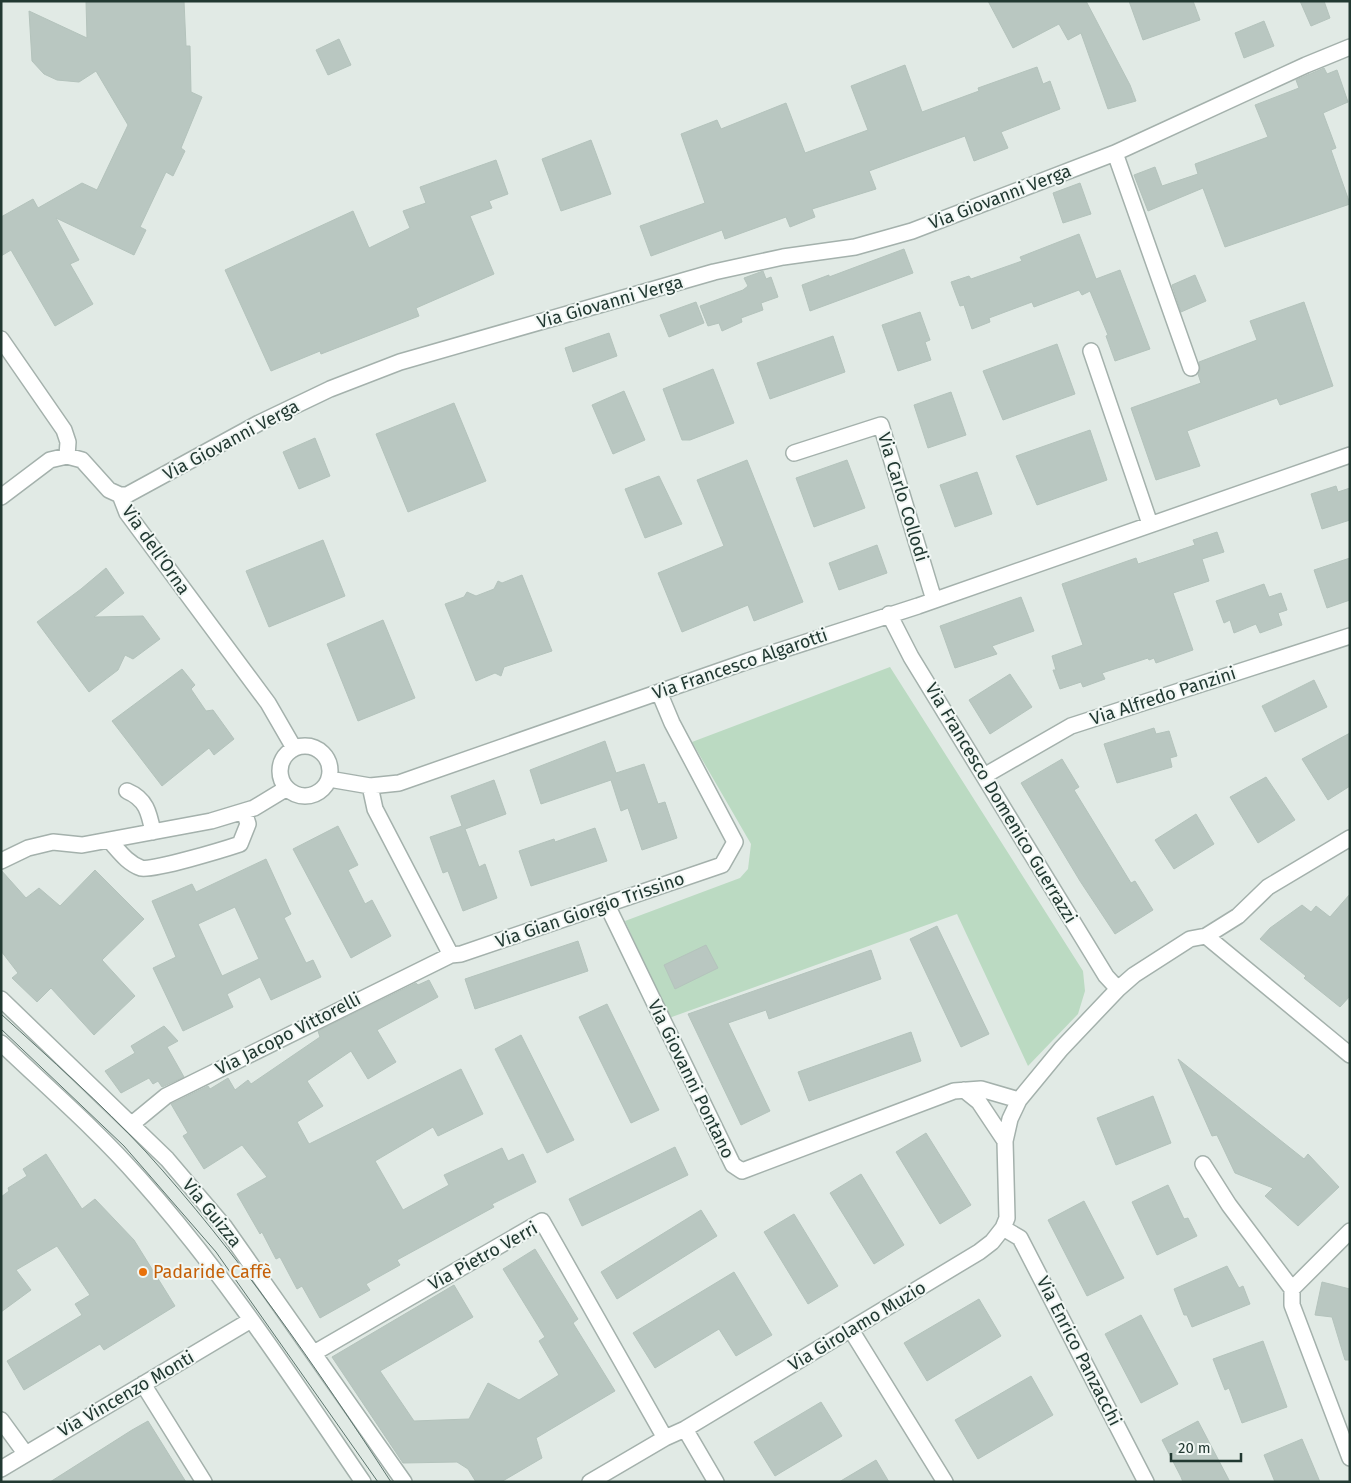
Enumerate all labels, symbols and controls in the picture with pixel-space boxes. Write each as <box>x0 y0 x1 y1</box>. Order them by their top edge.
street label: Via Giovanni Verga <box>926 160 1074 234</box>
street label: Via Giovanni Verga <box>535 271 685 333</box>
street label: Via Giovanni Verga <box>159 395 303 485</box>
street label: Via Carlo Collodi <box>873 430 933 564</box>
street label: Via dell'Orna <box>117 501 195 599</box>
street label: Via Francesco Algarotti <box>649 624 831 704</box>
street label: Via Alfredo Panzini <box>1087 662 1239 730</box>
street label: Via Francesco Domenico Guerrazzi <box>920 679 1082 927</box>
street label: Via Gian Giorgio Trissino <box>493 867 687 953</box>
street label: Via Jacopo Vittorelli <box>212 988 364 1080</box>
street label: Via Giovanni Pontano <box>643 996 739 1162</box>
street label: Via Guizza <box>178 1174 246 1252</box>
street label: Via Pietro Verri <box>425 1217 541 1295</box>
place label: Padaride Caffè <box>153 1261 272 1283</box>
marker: Padaride Caffè <box>137 1266 149 1278</box>
street label: Via Enrico Panzacchi <box>1032 1273 1126 1429</box>
street label: Via Girolamo Muzio <box>784 1276 930 1376</box>
street label: Via Vincenzo Monti <box>54 1346 198 1442</box>
scale bar <box>1171 1430 1241 1462</box>
text: 20 m <box>1178 1439 1211 1457</box>

